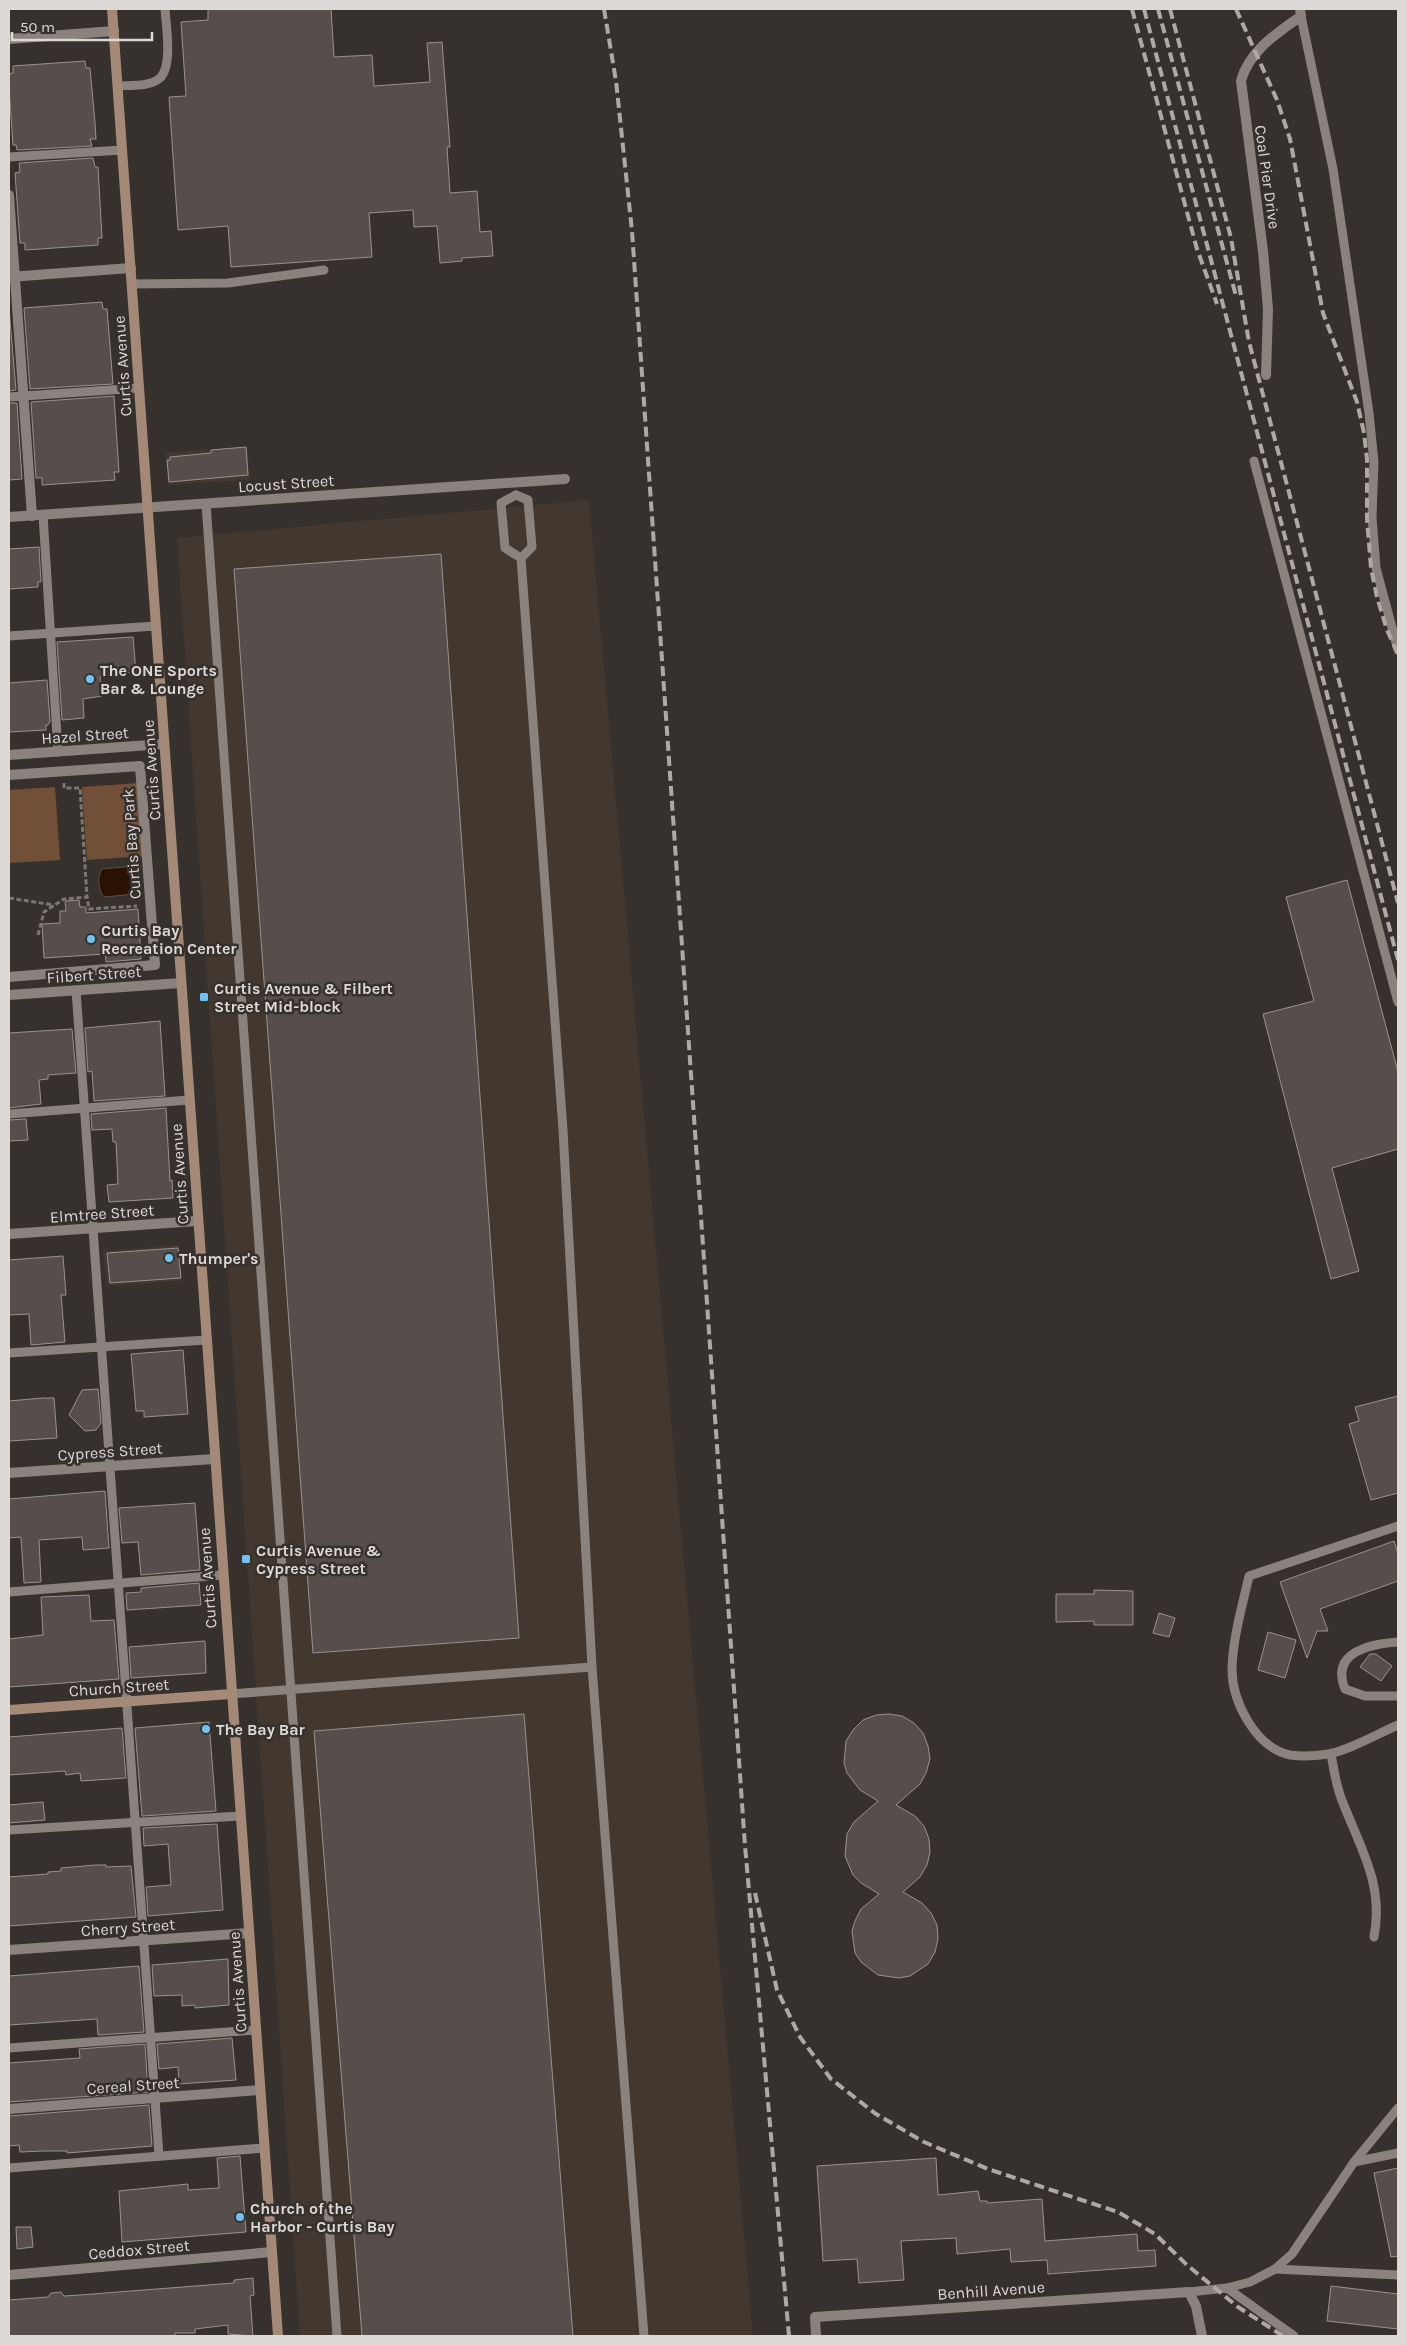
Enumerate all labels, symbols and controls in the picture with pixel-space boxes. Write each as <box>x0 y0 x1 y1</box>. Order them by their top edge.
scale bar <box>12 10 152 42</box>
text: 50 m <box>20 18 55 36</box>
street label: Coal Pier Drive <box>1251 124 1284 230</box>
street label: Curtis Avenue <box>110 315 135 417</box>
street label: Locust Street <box>237 471 335 496</box>
place label: The ONE Sports Bar & Lounge <box>100 661 217 698</box>
marker: The ONE Sports Bar & Lounge <box>84 673 96 685</box>
street label: Curtis Avenue <box>139 719 164 821</box>
street label: Hazel Street <box>41 723 129 748</box>
street label: Curtis Bay Park <box>118 788 145 900</box>
place label: Curtis Bay Recreation Center <box>101 921 237 958</box>
marker: Curtis Bay Recreation Center <box>85 933 97 945</box>
street label: Filbert Street <box>46 962 142 987</box>
place label: Curtis Avenue & Filbert Street Mid-block <box>214 979 393 1016</box>
marker: Curtis Avenue & Filbert Street Mid-block <box>198 991 210 1003</box>
street label: Curtis Avenue <box>167 1123 192 1225</box>
street label: Elmtree Street <box>49 1200 155 1227</box>
place label: Thumper's <box>179 1249 259 1268</box>
marker: Thumper's <box>163 1252 175 1264</box>
street label: Cypress Street <box>57 1438 163 1465</box>
street label: Curtis Avenue <box>195 1527 220 1629</box>
place label: Curtis Avenue & Cypress Street <box>256 1541 381 1578</box>
marker: Curtis Avenue & Cypress Street <box>240 1553 252 1565</box>
street label: Church Street <box>68 1675 170 1700</box>
place label: The Bay Bar <box>216 1720 306 1739</box>
marker: The Bay Bar <box>200 1723 212 1735</box>
street label: Cherry Street <box>80 1915 176 1940</box>
street label: Curtis Avenue <box>225 1931 250 2033</box>
street label: Cereal Street <box>86 2073 180 2098</box>
place label: Church of the Harbor - Curtis Bay <box>250 2199 394 2236</box>
marker: Church of the Harbor - Curtis Bay <box>234 2211 246 2223</box>
street label: Ceddox Street <box>88 2236 190 2263</box>
street label: Benhill Avenue <box>937 2277 1045 2304</box>

